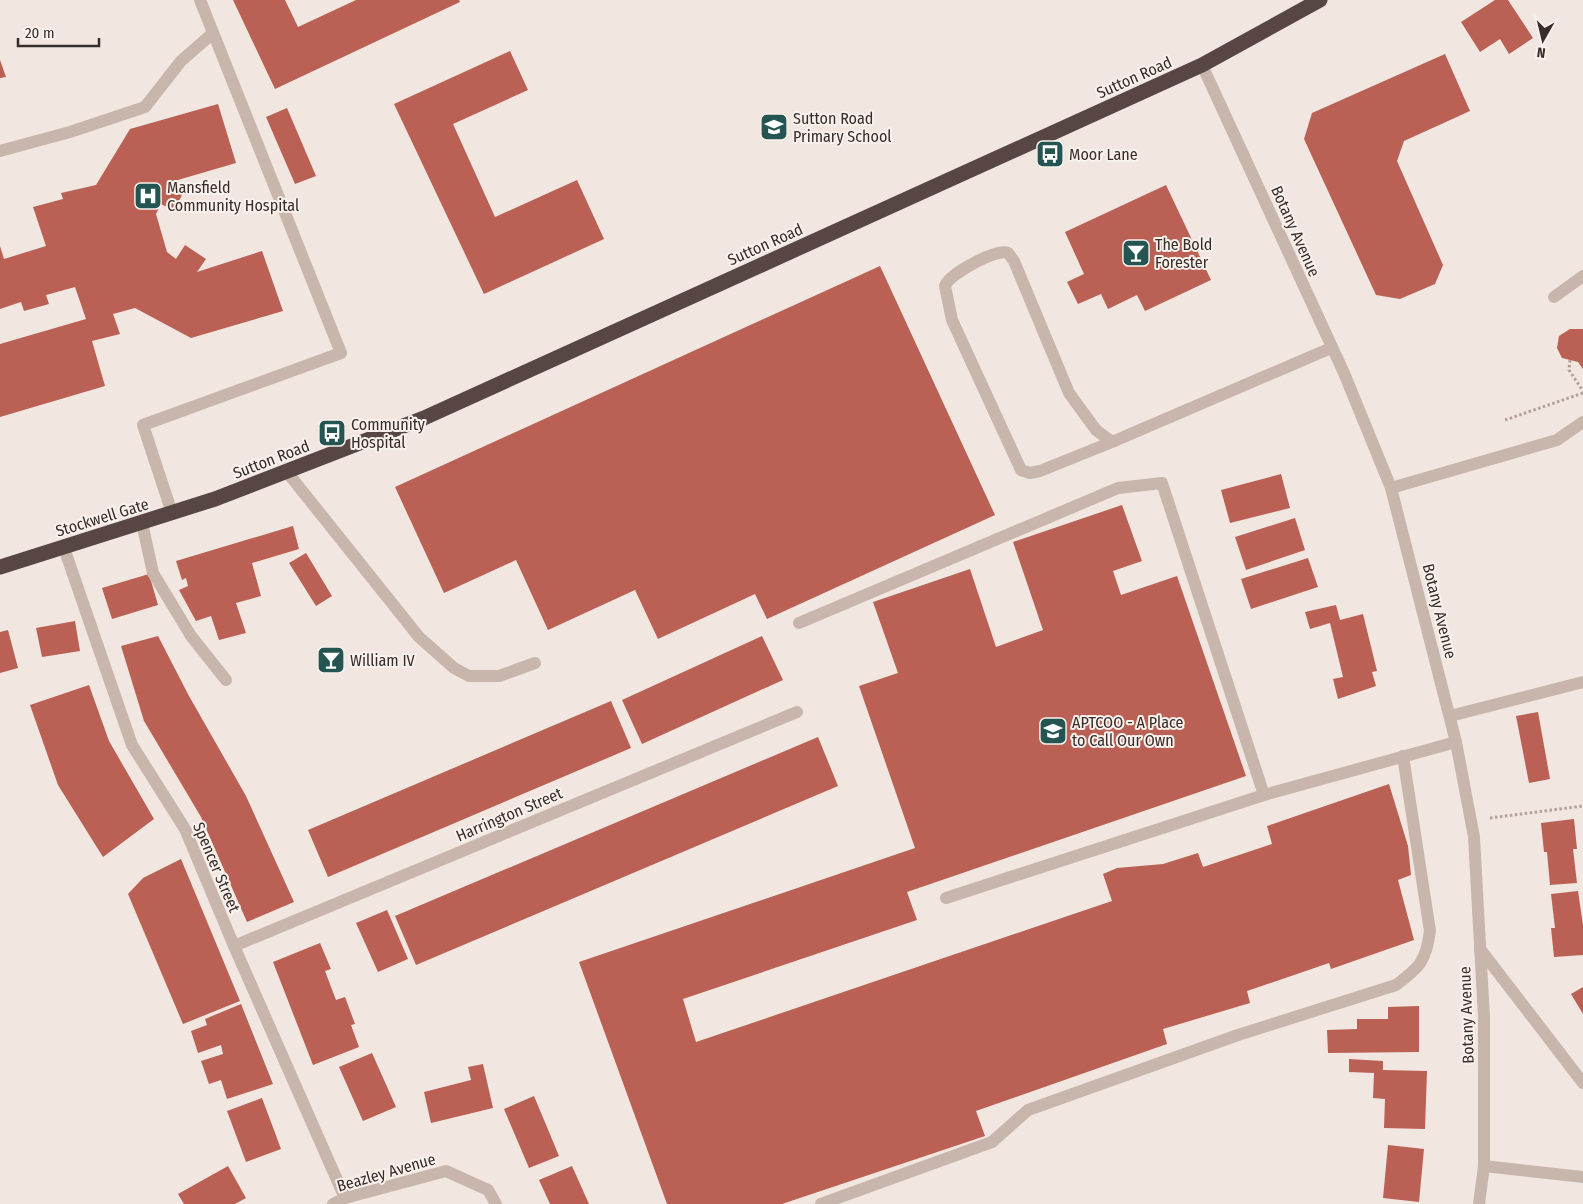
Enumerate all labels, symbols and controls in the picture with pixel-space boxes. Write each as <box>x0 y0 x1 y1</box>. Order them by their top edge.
scale bar <box>18 15 99 47</box>
north arrow <box>1518 15 1568 65</box>
text: 20 m <box>25 24 55 42</box>
text: N <box>1536 43 1547 61</box>
street label: Sutton Road <box>1094 52 1175 102</box>
place label: Sutton Road Primary School <box>793 109 892 146</box>
school or university icon: Sutton Road Primary School <box>759 112 789 142</box>
bus stop icon: Moor Lane <box>1035 139 1065 169</box>
place label: Moor Lane <box>1069 145 1138 164</box>
place label: Mansfield Community Hospital <box>167 178 299 215</box>
hospital icon: Mansfield Community Hospital <box>133 181 163 211</box>
street label: Botany Avenue <box>1267 183 1324 280</box>
street label: Sutton Road <box>725 219 806 269</box>
place label: The Bold Forester <box>1155 235 1212 272</box>
bar icon: The Bold Forester <box>1121 238 1151 268</box>
place label: Community Hospital <box>351 415 426 452</box>
bus stop icon: Community Hospital <box>317 418 347 448</box>
street label: Sutton Road <box>230 436 312 483</box>
street label: Stockwell Gate <box>53 494 151 541</box>
street label: Botany Avenue <box>1419 562 1461 661</box>
bar icon: William IV <box>316 645 346 675</box>
place label: William IV <box>350 651 416 670</box>
place label: APTCOO - A Place to Call Our Own <box>1072 713 1184 750</box>
school or university icon: APTCOO - A Place to Call Our Own <box>1038 716 1068 746</box>
street label: Harrington Street <box>453 783 566 845</box>
street label: Spencer Street <box>189 819 244 916</box>
street label: Botany Avenue <box>1455 966 1478 1064</box>
street label: Beazley Avenue <box>335 1149 438 1196</box>

